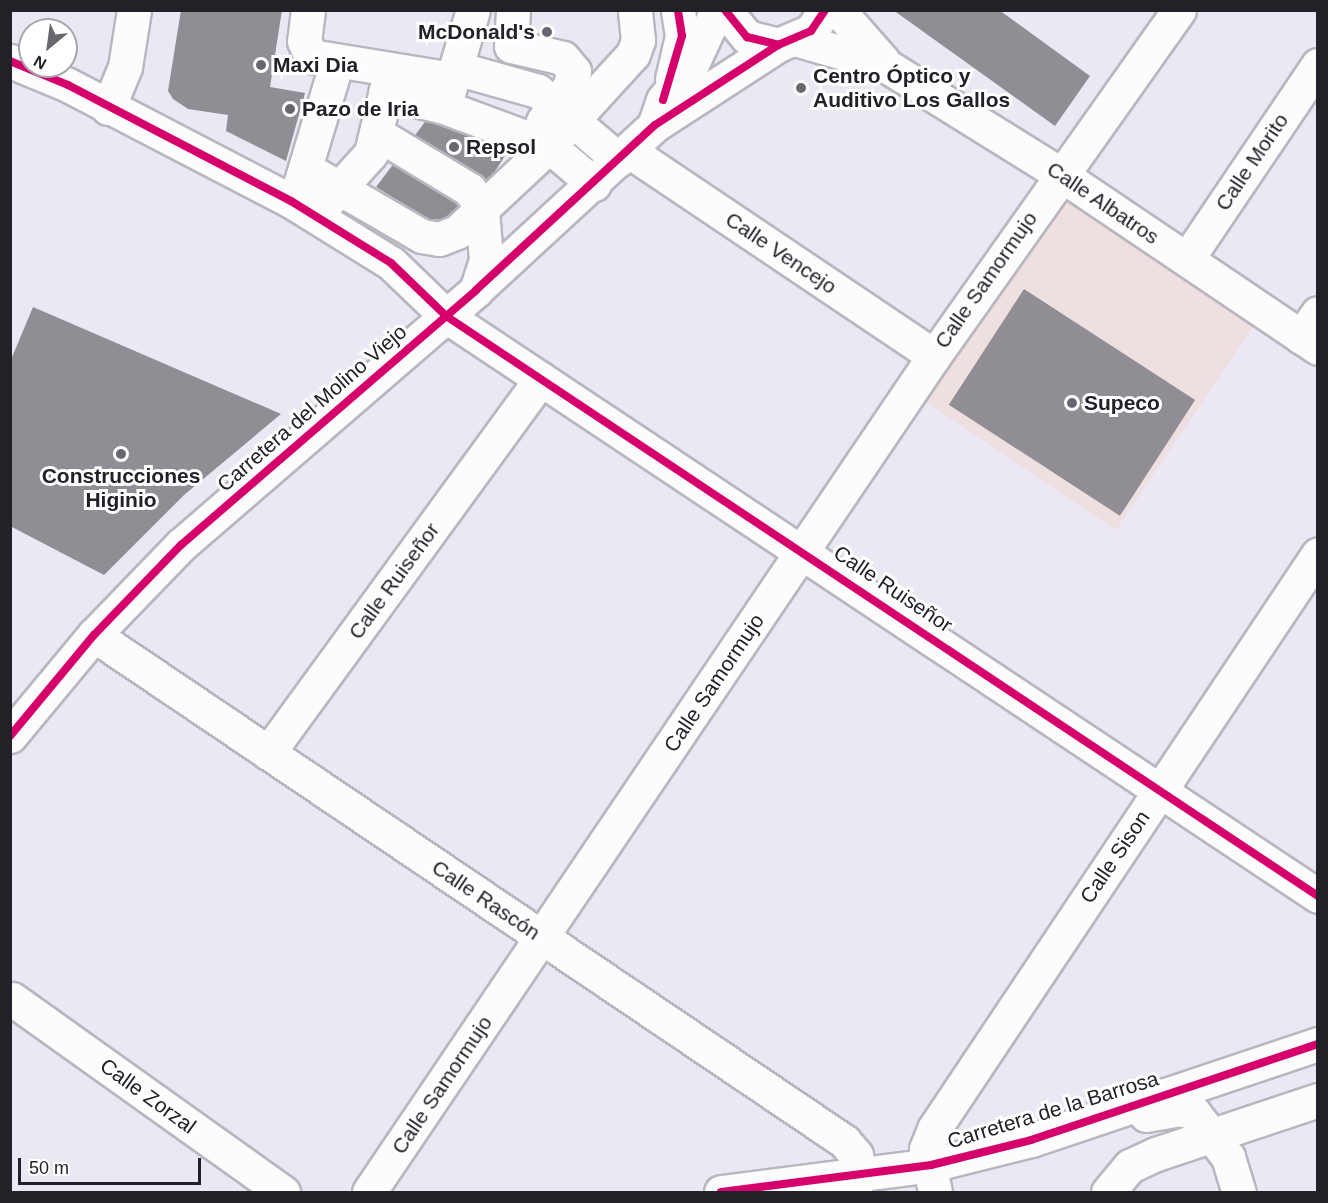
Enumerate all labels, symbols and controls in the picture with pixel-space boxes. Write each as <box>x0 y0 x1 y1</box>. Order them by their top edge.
north arrow <box>18 18 78 78</box>
place label: McDonald's <box>418 19 535 45</box>
marker: McDonald's <box>540 25 554 39</box>
text: N <box>31 52 49 73</box>
place label: Maxi Dia <box>273 52 358 78</box>
marker: Maxi Dia <box>254 58 268 72</box>
place label: Centro Óptico y Auditivo Los Gallos <box>813 63 1010 113</box>
marker: Centro Óptico y Auditivo Los Gallos <box>794 81 808 95</box>
place label: Pazo de Iria <box>302 96 419 122</box>
marker: Pazo de Iria <box>283 102 297 116</box>
street label: Calle Morito <box>1210 109 1294 215</box>
place label: Repsol <box>466 134 536 160</box>
marker: Repsol <box>447 140 461 154</box>
street label: Calle Albatros <box>1042 156 1164 250</box>
street label: Calle Vencejo <box>721 207 841 299</box>
street label: Calle Samormujo <box>929 207 1043 353</box>
street label: Carretera del Molino Viejo <box>212 319 412 497</box>
place label: Supeco <box>1084 390 1160 416</box>
marker: Supeco <box>1065 396 1079 410</box>
marker: Construcciones Higinio <box>114 447 128 461</box>
place label: Construcciones Higinio <box>42 463 200 513</box>
street label: Calle Ruiseñor <box>343 518 445 644</box>
street label: Calle Ruiseñor <box>829 540 957 638</box>
street label: Calle Samormujo <box>659 609 769 757</box>
street label: Calle Sison <box>1075 806 1155 908</box>
street label: Calle Rascón <box>427 855 545 945</box>
street label: Calle Samormujo <box>387 1011 497 1159</box>
street label: Calle Zorzal <box>95 1053 201 1139</box>
street label: Carretera de la Barrosa <box>944 1066 1162 1154</box>
scale bar <box>21 1146 204 1184</box>
text: 50 m <box>29 1158 69 1178</box>

